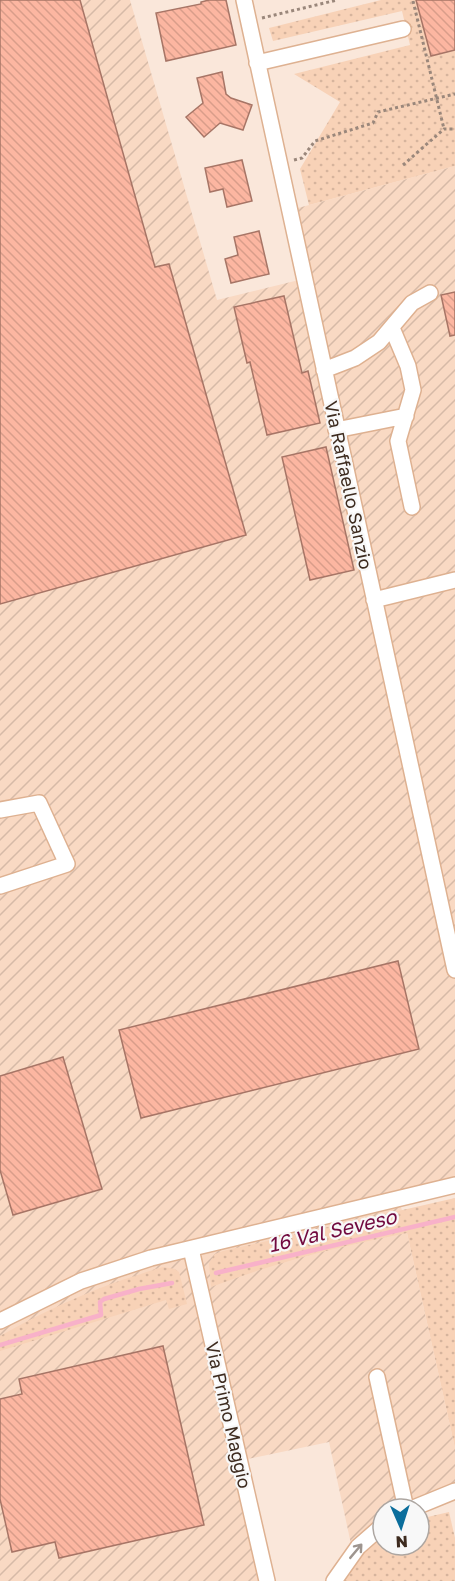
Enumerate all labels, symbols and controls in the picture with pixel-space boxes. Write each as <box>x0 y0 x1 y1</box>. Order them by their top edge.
street label: Via Raffaello Sanzio <box>320 399 378 571</box>
water label: 16 Val Seveso <box>266 1203 399 1256</box>
street label: Via Primo Maggio <box>201 1340 257 1490</box>
north arrow <box>371 1497 431 1557</box>
text: N <box>395 1532 408 1552</box>
one-way arrow <box>349 1544 363 1559</box>

